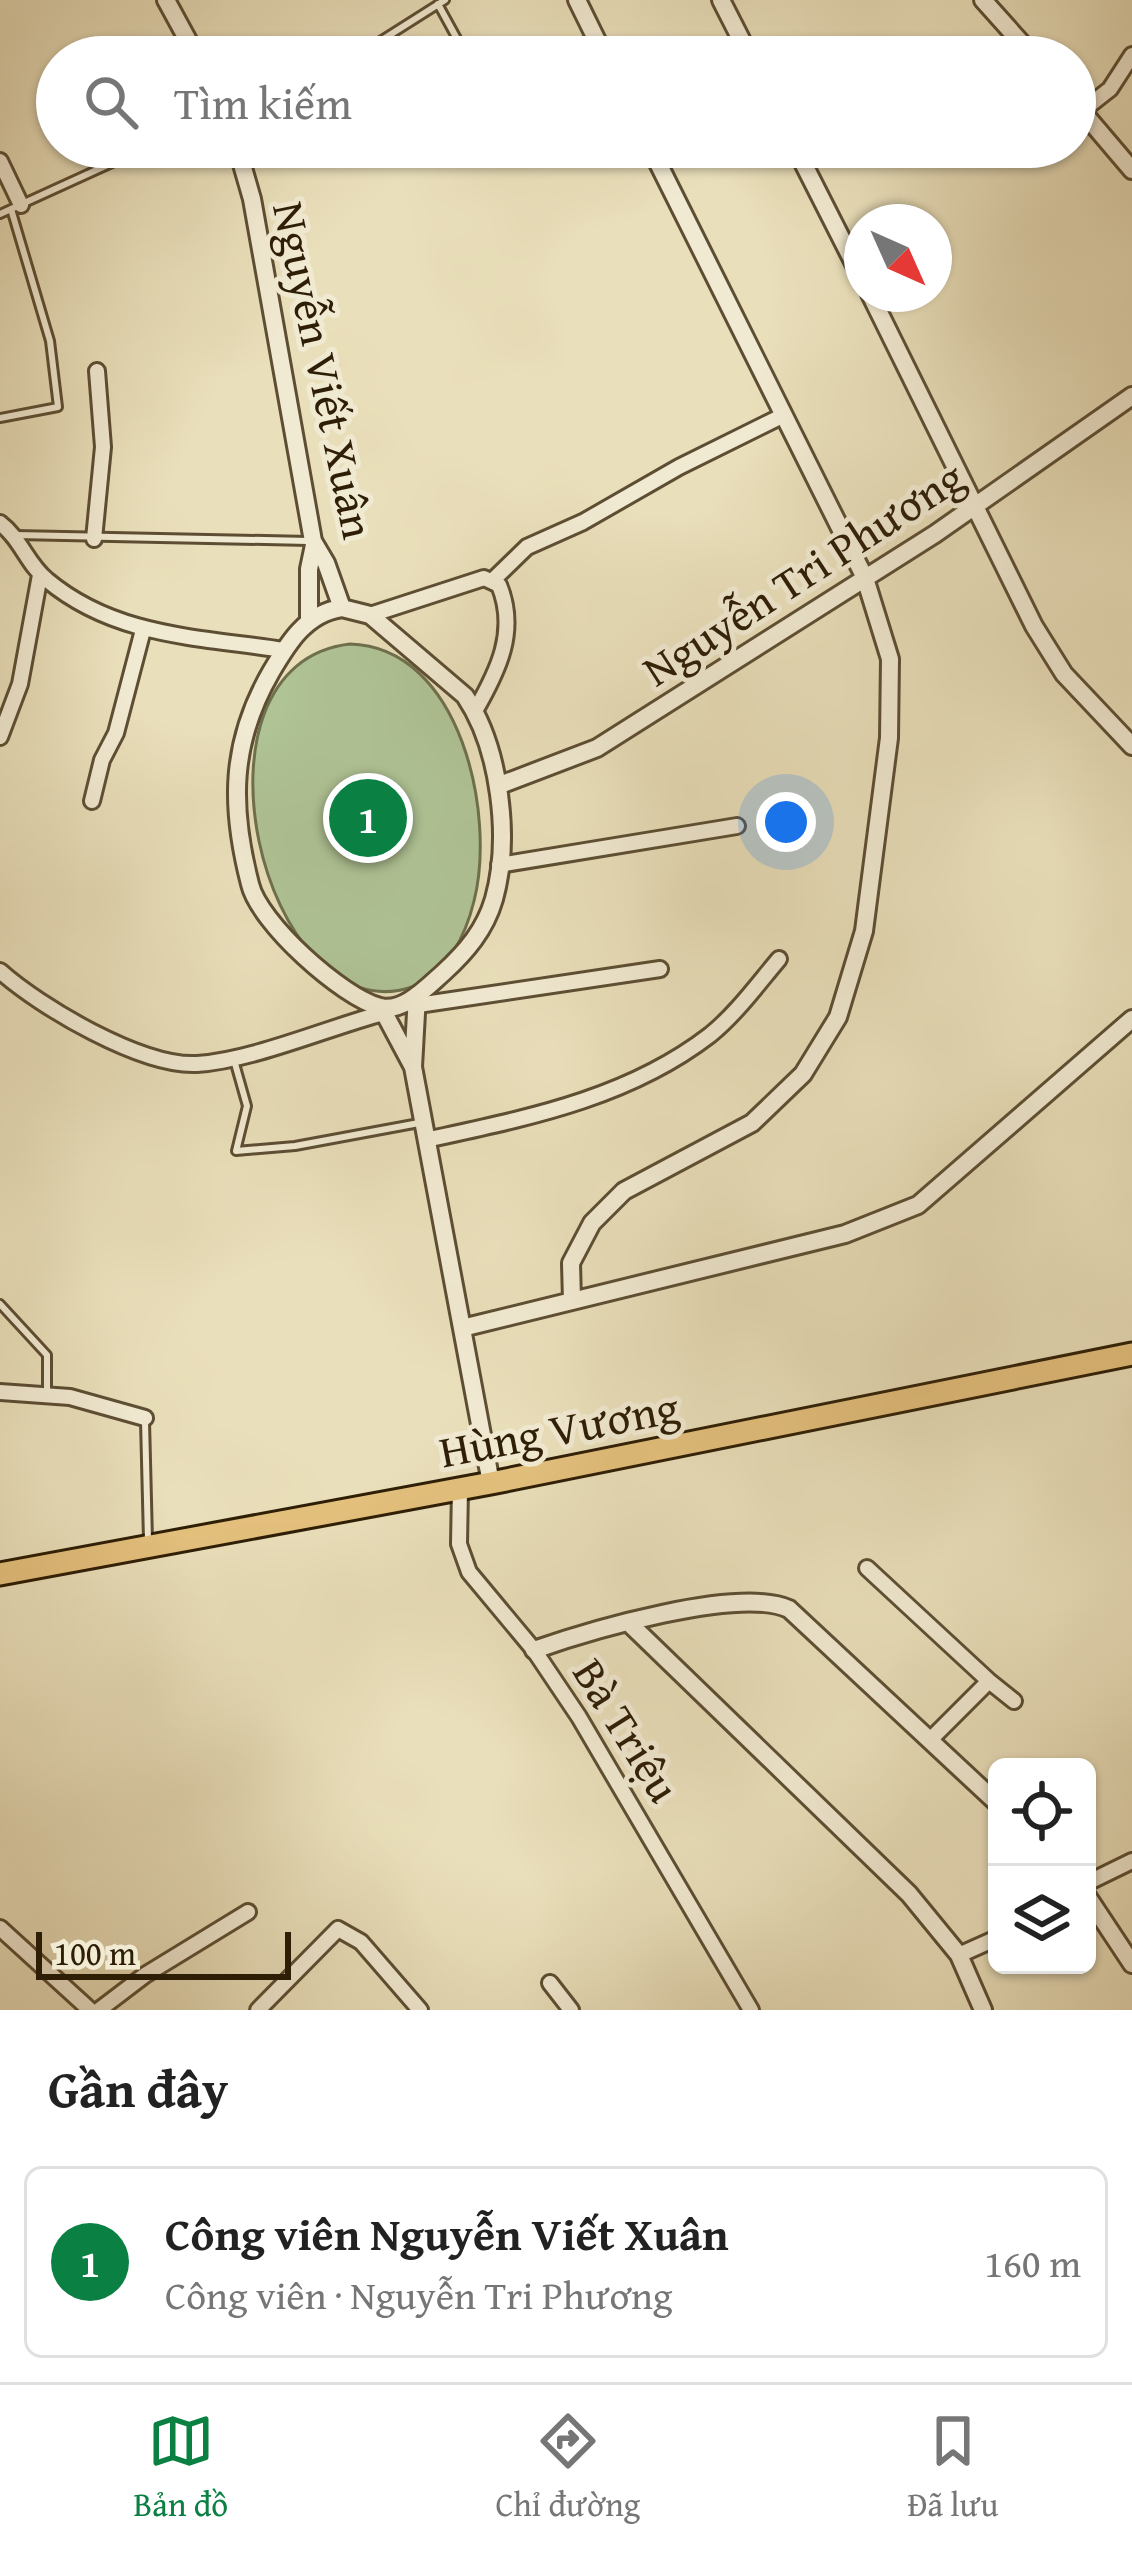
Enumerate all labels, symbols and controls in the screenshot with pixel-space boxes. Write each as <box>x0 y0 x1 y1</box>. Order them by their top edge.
search box <box>36 36 1096 168</box>
icon: search <box>78 69 144 135</box>
text: Tìm kiếm <box>174 70 352 135</box>
street label: Nguyễn Viết Xuân <box>257 196 392 544</box>
north arrow <box>844 204 952 312</box>
street label: Nguyễn Tri Phương <box>629 444 977 701</box>
pin: 1 <box>329 773 407 863</box>
your location <box>756 792 816 852</box>
street label: Hùng Vương <box>434 1373 685 1484</box>
street label: Bà Triệu <box>558 1645 697 1815</box>
map controls <box>988 1758 1096 1974</box>
button: locate <box>988 1758 1096 1866</box>
button: layers <box>988 1866 1096 1974</box>
scale bar <box>36 1926 291 1979</box>
text: 100 m <box>54 1929 136 1977</box>
text: Gần đây <box>48 2051 228 2126</box>
text: Công viên Nguyễn Viết Xuân <box>165 2201 729 2266</box>
text: 1 <box>80 2234 100 2291</box>
text: 160 m <box>984 2234 1081 2291</box>
text: Công viên · Nguyễn Tri Phương <box>165 2266 672 2323</box>
tab: Bản đồ <box>134 2408 228 2528</box>
tab: Chỉ đường <box>495 2408 640 2528</box>
tab: Đã lưu <box>907 2408 998 2528</box>

